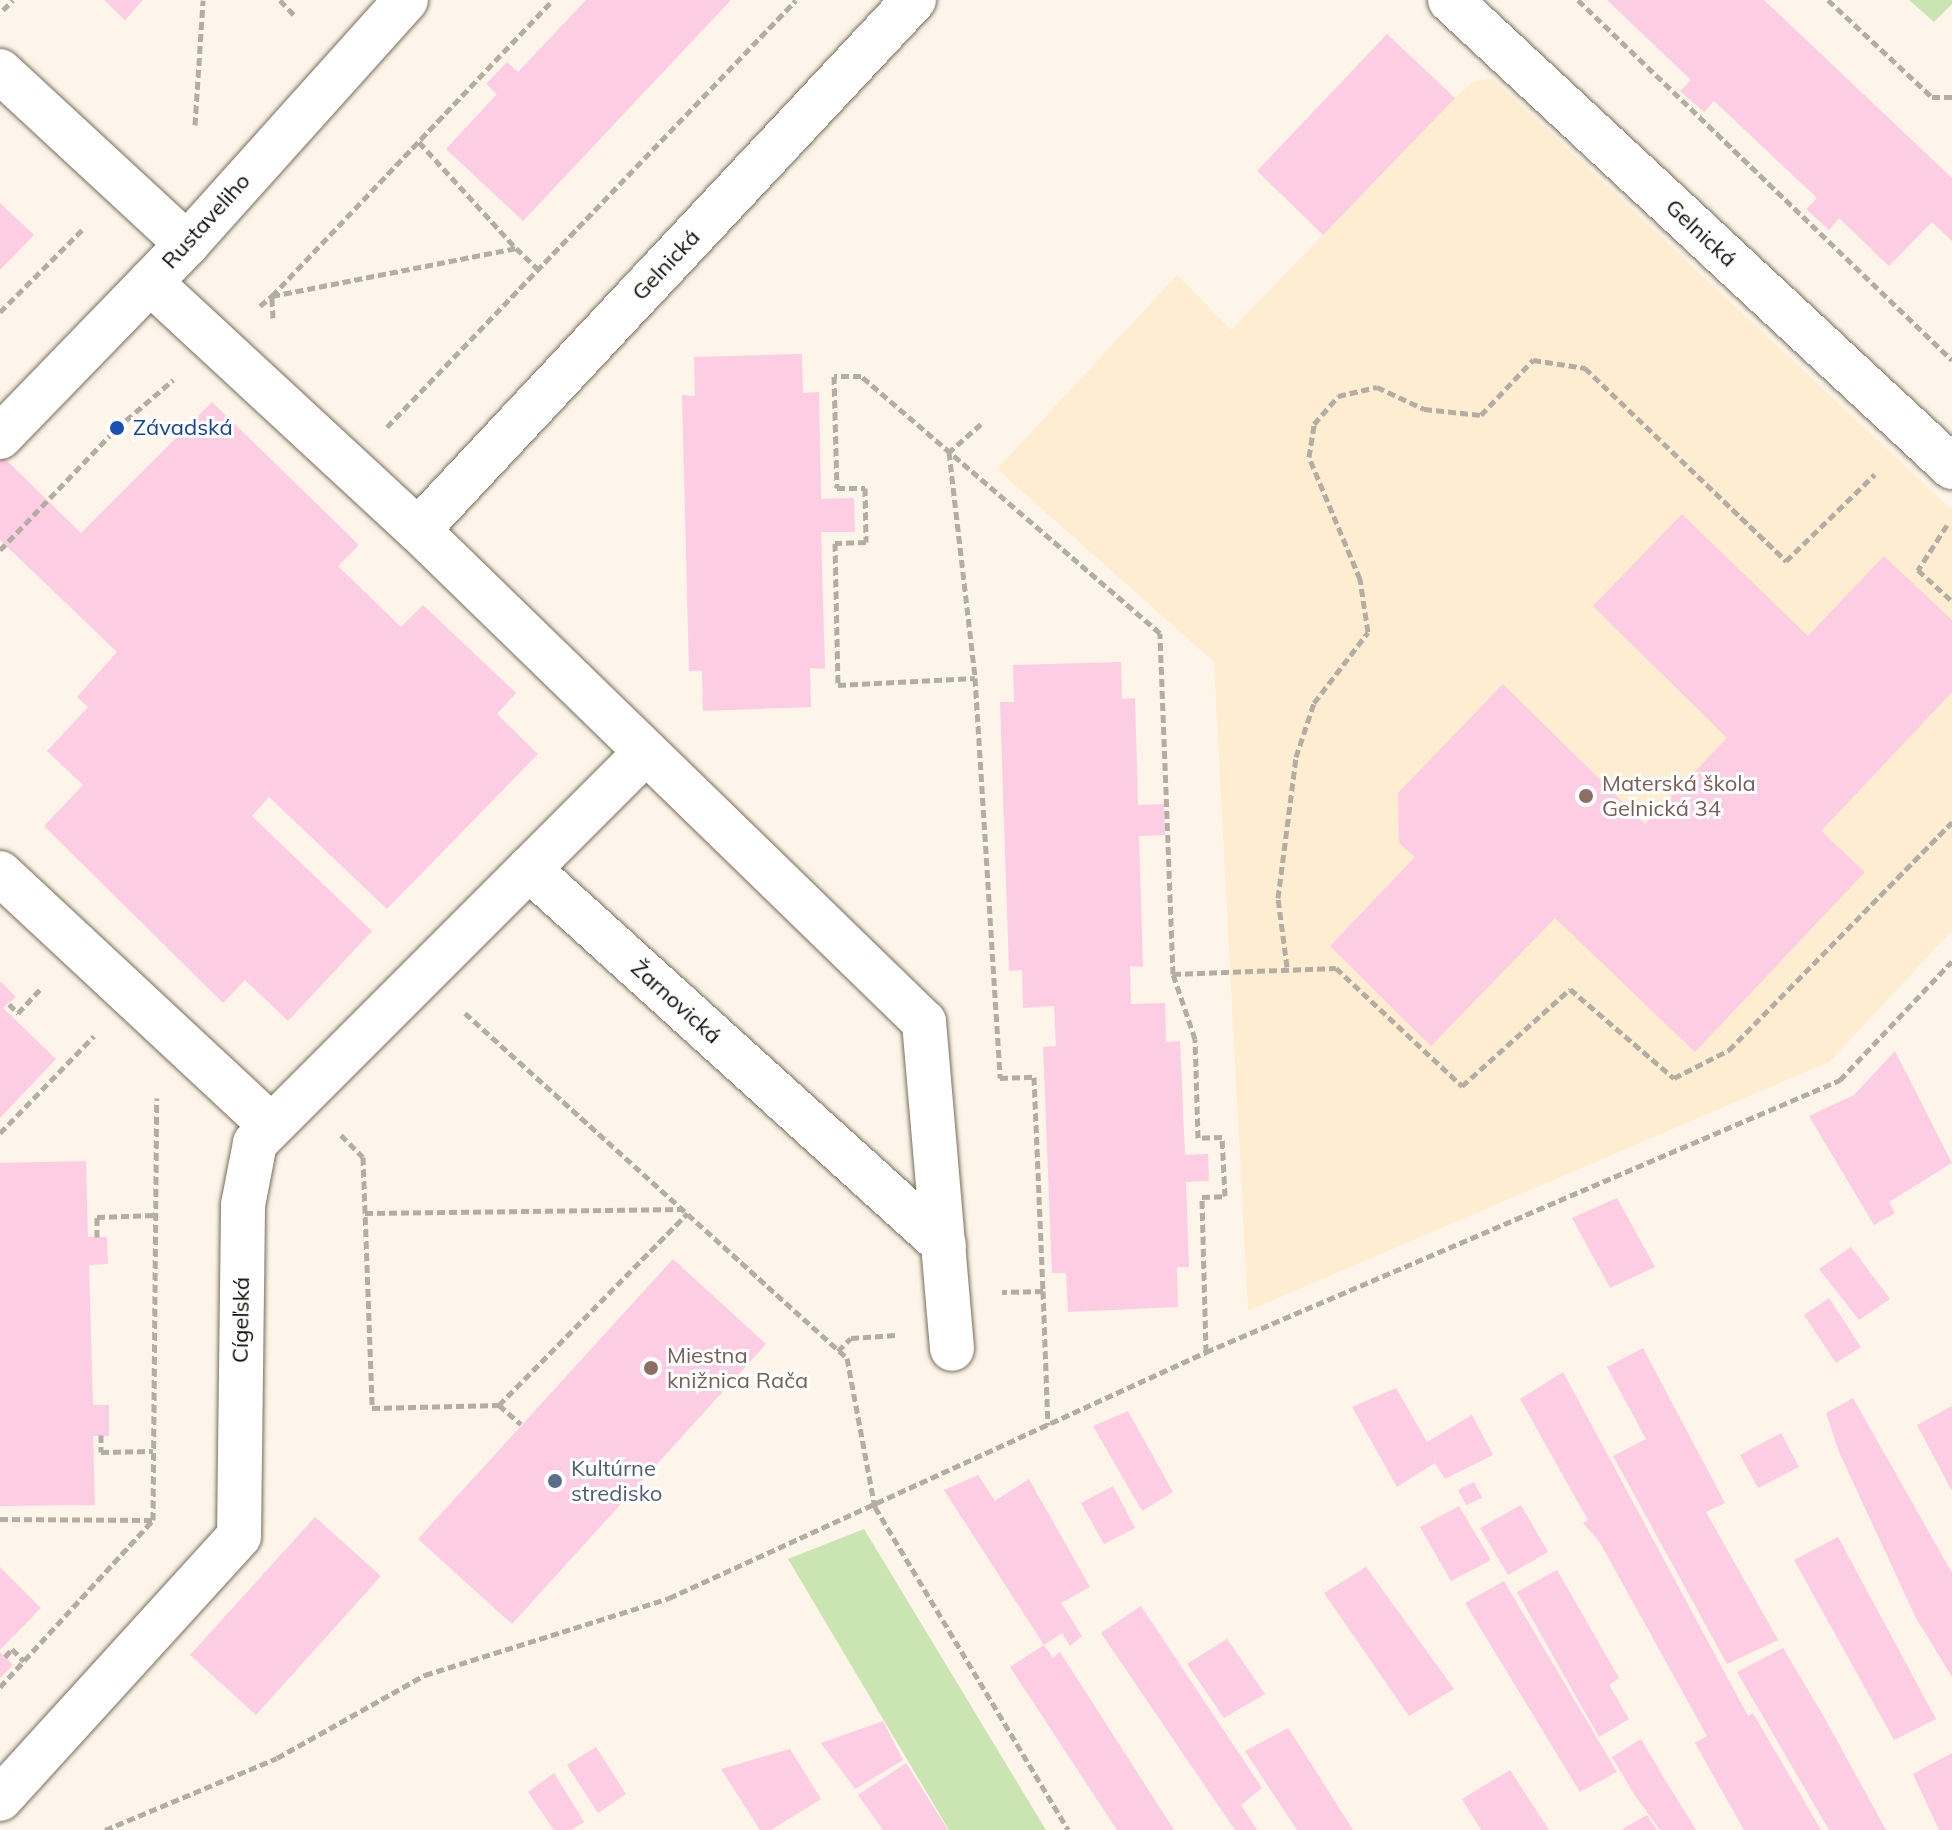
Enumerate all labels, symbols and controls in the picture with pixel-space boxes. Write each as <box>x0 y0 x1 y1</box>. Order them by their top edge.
street label: Rustaveliho <box>156 168 256 274</box>
street label: Gelnická <box>1660 194 1742 272</box>
street label: Gelnická <box>627 224 705 306</box>
place label: Závadská <box>133 415 233 441</box>
marker: Závadská <box>108 419 126 437</box>
place label: Materská škola Gelnická 34 <box>1602 770 1756 822</box>
marker: Materská škola Gelnická 34 <box>1577 787 1595 805</box>
street label: Žarnovická <box>626 955 726 1049</box>
street label: Cígeľská <box>227 1277 255 1363</box>
place label: Miestna knižnica Rača <box>667 1342 808 1394</box>
marker: Miestna knižnica Rača <box>642 1359 660 1377</box>
place label: Kultúrne stredisko <box>571 1455 662 1506</box>
marker: Kultúrne stredisko <box>546 1472 564 1490</box>

